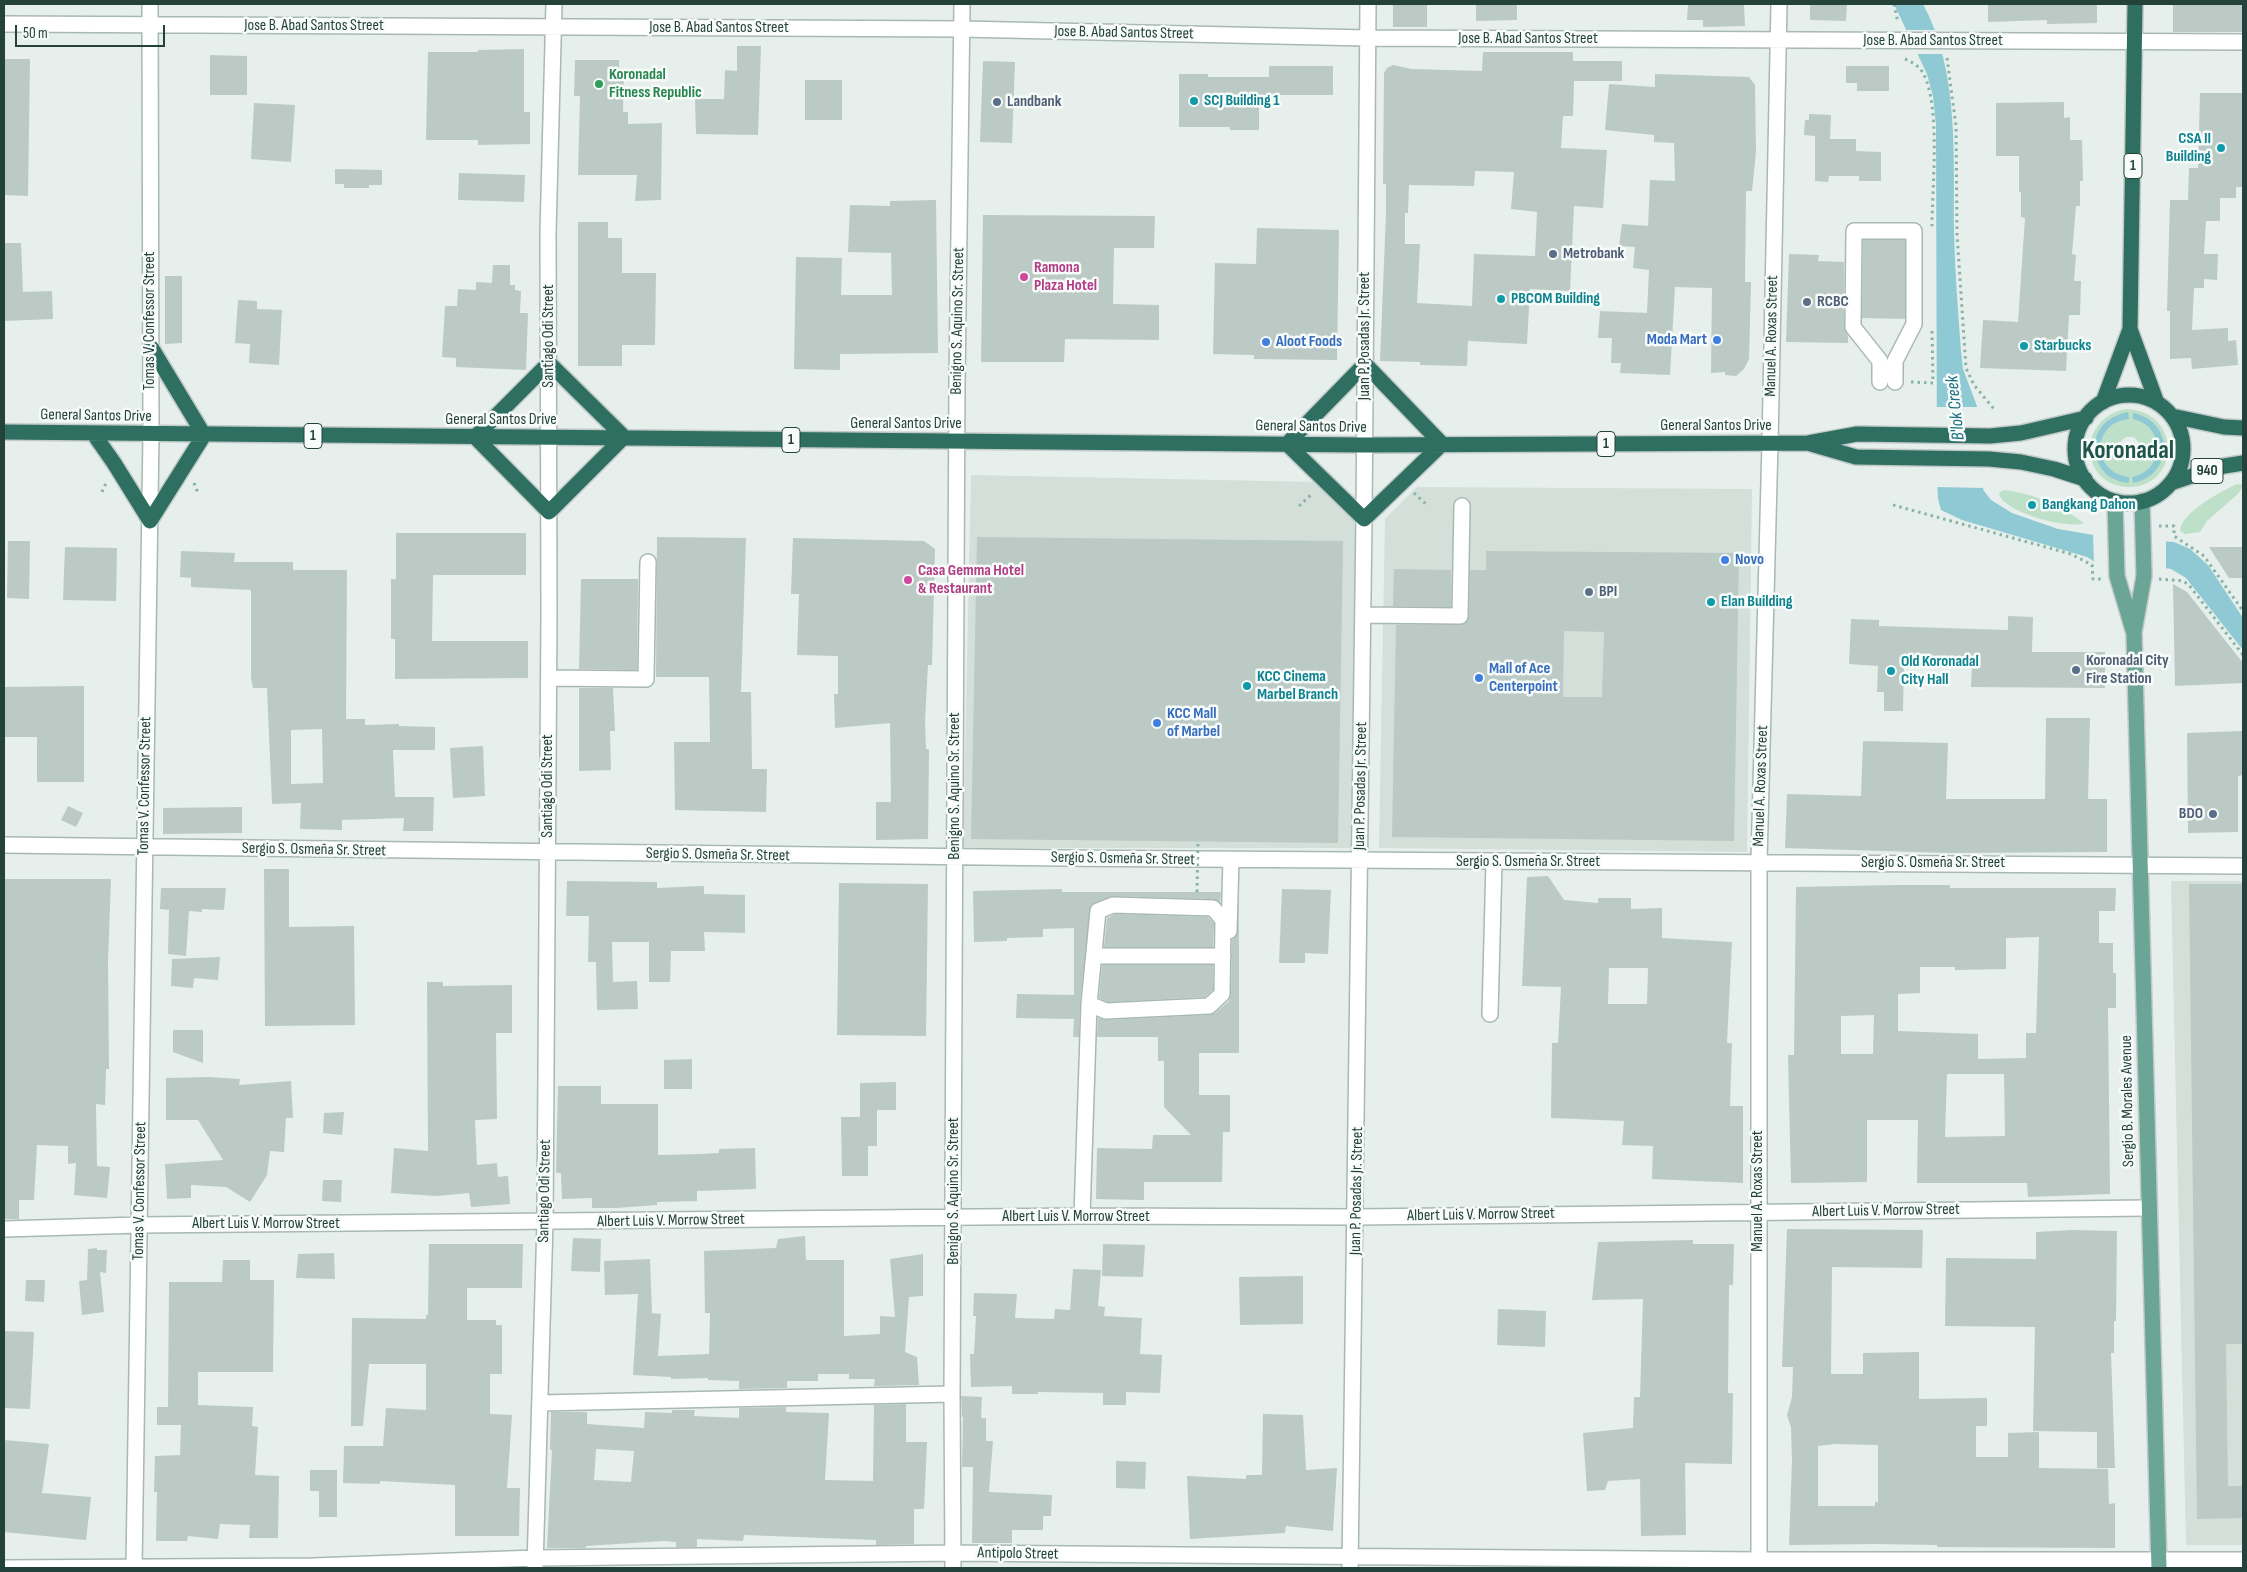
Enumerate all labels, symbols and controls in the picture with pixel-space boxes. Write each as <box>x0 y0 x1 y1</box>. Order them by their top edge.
scale bar <box>18 15 168 47</box>
street label: Jose B. Abad Santos Street <box>244 16 384 36</box>
street label: Jose B. Abad Santos Street <box>649 18 789 38</box>
street label: Jose B. Abad Santos Street <box>1054 22 1194 44</box>
text: 50 m <box>23 24 48 43</box>
street label: Jose B. Abad Santos Street <box>1458 29 1598 49</box>
street label: Jose B. Abad Santos Street <box>1863 31 2003 51</box>
place label: Koronadal Fitness Republic <box>609 65 702 103</box>
marker: Koronadal Fitness Republic <box>593 78 605 90</box>
place label: SCJ Building 1 <box>1204 91 1279 111</box>
place label: Landbank <box>1007 92 1061 112</box>
marker: SCJ Building 1 <box>1188 95 1200 107</box>
marker: Landbank <box>991 96 1003 108</box>
place label: CSA II Building <box>2166 129 2211 167</box>
marker: CSA II Building <box>2215 142 2227 154</box>
road number: 1 <box>2124 154 2142 178</box>
place label: Metrobank <box>1563 244 1624 264</box>
street label: Benigno S. Aquino Sr. Street <box>947 247 969 395</box>
marker: Metrobank <box>1547 248 1559 260</box>
street label: Tomas V. Confessor Street <box>140 252 160 390</box>
place label: Ramona Plaza Hotel <box>1034 258 1097 296</box>
marker: Ramona Plaza Hotel <box>1018 271 1030 283</box>
street label: Juan P. Posadas Jr. Street <box>1355 272 1375 400</box>
street label: Manuel A. Roxas Street <box>1761 275 1783 397</box>
street label: Santiago Odi Street <box>539 284 559 388</box>
place label: PBCOM Building <box>1511 289 1600 309</box>
place label: RCBC <box>1817 292 1849 312</box>
marker: PBCOM Building <box>1495 293 1507 305</box>
marker: RCBC <box>1801 296 1813 308</box>
place label: Moda Mart <box>1647 330 1707 350</box>
place label: Aloot Foods <box>1276 332 1342 352</box>
marker: Moda Mart <box>1711 334 1723 346</box>
marker: Aloot Foods <box>1260 336 1272 348</box>
place label: Starbucks <box>2034 336 2091 356</box>
marker: Starbucks <box>2018 340 2030 352</box>
water label: B'lok Creek <box>1942 375 1970 441</box>
street label: General Santos Drive <box>40 405 152 427</box>
street label: General Santos Drive <box>445 410 557 430</box>
street label: General Santos Drive <box>850 414 962 434</box>
street label: General Santos Drive <box>1255 416 1367 438</box>
street label: General Santos Drive <box>1660 416 1772 436</box>
road number: 1 <box>304 424 322 448</box>
road number: 1 <box>782 428 800 452</box>
road number: 1 <box>1597 432 1615 456</box>
district label: Koronadal <box>2082 435 2174 467</box>
road number: 940 <box>2191 458 2223 484</box>
place label: Bangkang Dahon <box>2042 495 2136 515</box>
marker: Bangkang Dahon <box>2026 499 2038 511</box>
place label: Novo <box>1735 550 1764 570</box>
marker: Novo <box>1719 554 1731 566</box>
place label: Casa Gemma Hotel & Restaurant <box>918 561 1024 599</box>
marker: Casa Gemma Hotel & Restaurant <box>902 574 914 586</box>
place label: BPI <box>1599 582 1617 602</box>
marker: BPI <box>1583 586 1595 598</box>
place label: Elan Building <box>1721 592 1793 612</box>
marker: Elan Building <box>1705 596 1717 608</box>
place label: Koronadal City Fire Station <box>2086 651 2169 689</box>
place label: Old Koronadal City Hall <box>1901 652 1979 690</box>
place label: Mall of Ace Centerpoint <box>1489 659 1558 697</box>
marker: Koronadal City Fire Station <box>2070 664 2082 676</box>
marker: Old Koronadal City Hall <box>1885 665 1897 677</box>
place label: KCC Cinema Marbel Branch <box>1257 667 1338 705</box>
marker: Mall of Ace Centerpoint <box>1473 672 1485 684</box>
marker: KCC Cinema Marbel Branch <box>1241 680 1253 692</box>
place label: KCC Mall of Marbel <box>1167 704 1220 742</box>
street label: Benigno S. Aquino Sr. Street <box>945 712 965 860</box>
street label: Tomas V. Confessor Street <box>134 716 156 856</box>
marker: KCC Mall of Marbel <box>1151 717 1163 729</box>
street label: Juan P. Posadas Jr. Street <box>1350 722 1372 850</box>
street label: Manuel A. Roxas Street <box>1749 725 1773 847</box>
street label: Santiago Odi Street <box>538 734 558 838</box>
place label: BDO <box>2179 804 2203 824</box>
marker: BDO <box>2207 808 2219 820</box>
street label: Sergio S. Osmeña Sr. Street <box>242 839 386 861</box>
street label: Sergio S. Osmeña Sr. Street <box>646 844 790 866</box>
street label: Sergio S. Osmeña Sr. Street <box>1051 848 1195 870</box>
street label: Sergio S. Osmeña Sr. Street <box>1456 852 1600 872</box>
street label: Sergio S. Osmeña Sr. Street <box>1861 853 2005 873</box>
street label: Sergio B. Morales Avenue <box>2117 1035 2139 1167</box>
street label: Benigno S. Aquino Sr. Street <box>944 1117 964 1265</box>
street label: Tomas V. Confessor Street <box>129 1121 151 1261</box>
street label: Juan P. Posadas Jr. Street <box>1346 1127 1368 1255</box>
street label: Manuel A. Roxas Street <box>1748 1130 1768 1252</box>
street label: Santiago Odi Street <box>534 1139 556 1243</box>
street label: Albert Luis V. Morrow Street <box>1812 1200 1960 1222</box>
street label: Albert Luis V. Morrow Street <box>1407 1204 1555 1226</box>
street label: Albert Luis V. Morrow Street <box>1002 1207 1150 1227</box>
street label: Albert Luis V. Morrow Street <box>597 1210 745 1232</box>
street label: Albert Luis V. Morrow Street <box>192 1214 340 1234</box>
street label: Antipolo Street <box>977 1544 1059 1564</box>

